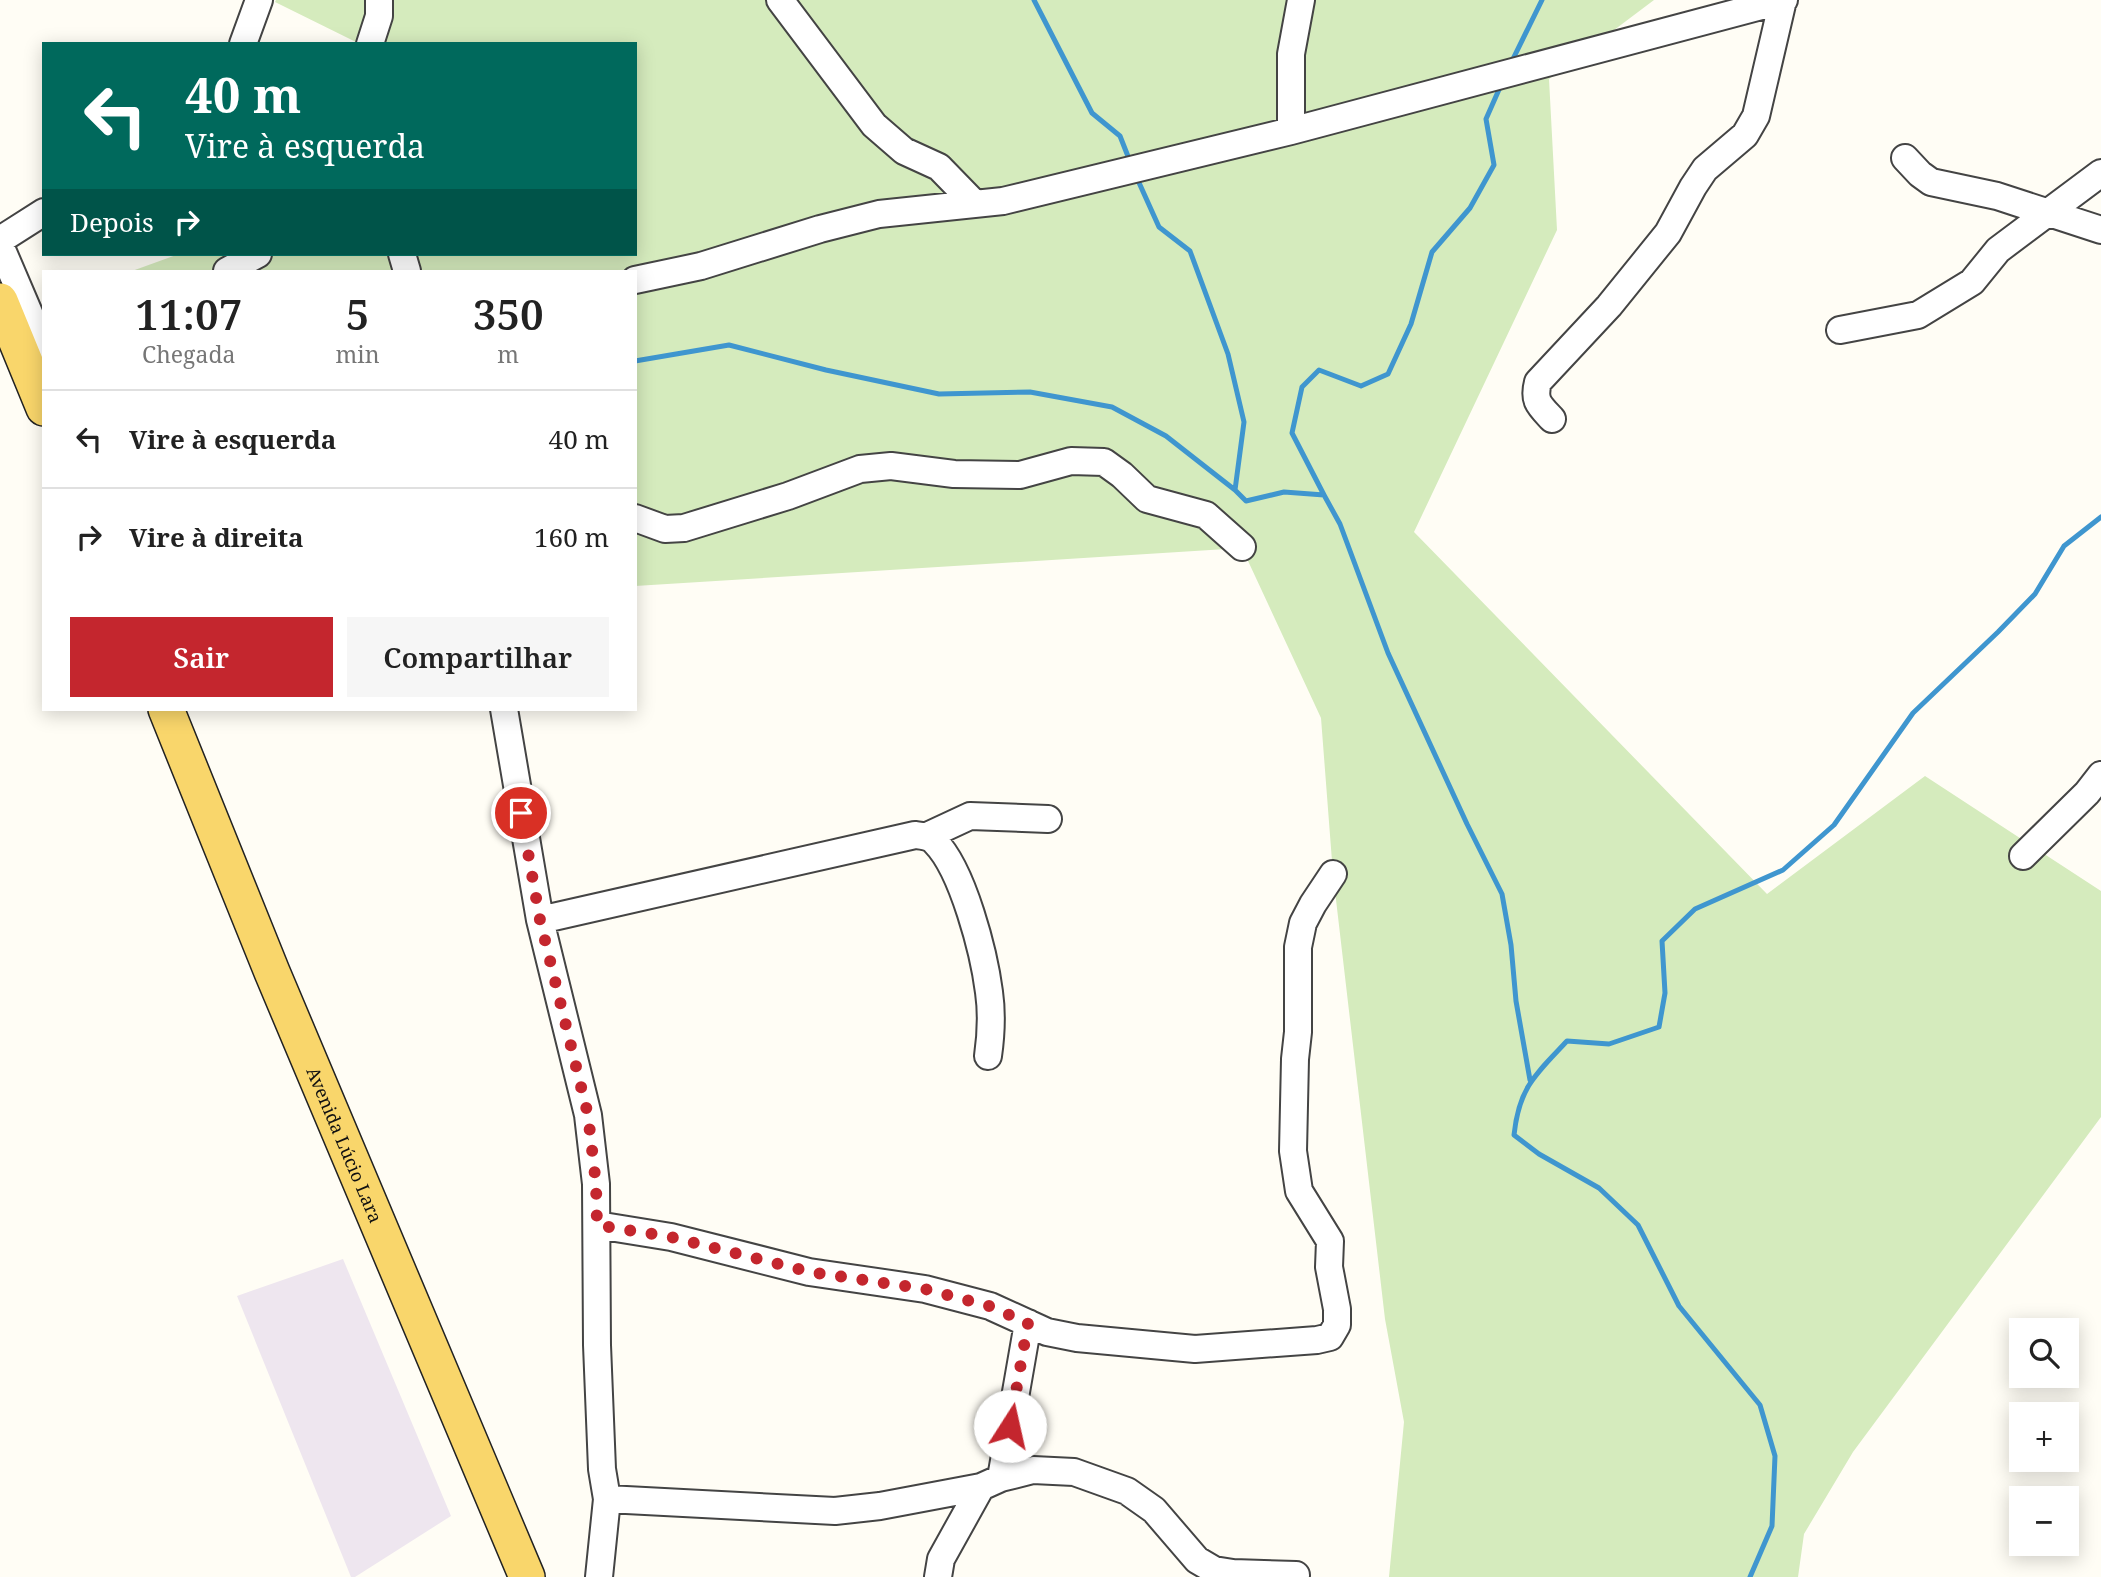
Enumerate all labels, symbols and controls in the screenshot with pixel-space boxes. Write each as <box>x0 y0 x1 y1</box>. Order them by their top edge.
text: 40 m <box>185 61 301 127</box>
icon: left <box>70 70 161 161</box>
text: Vire à esquerda <box>185 124 425 167</box>
icon: right <box>168 203 206 241</box>
text: Depois <box>70 204 154 240</box>
text: 11:07 <box>135 285 242 342</box>
text: 5 <box>346 285 369 342</box>
text: 350 <box>473 285 544 342</box>
text: Chegada <box>142 338 236 370</box>
text: min <box>336 338 380 370</box>
text: m <box>497 338 519 370</box>
icon: left <box>70 420 108 458</box>
text: Vire à esquerda <box>129 421 336 457</box>
text: 40 m <box>549 421 609 457</box>
icon: right <box>70 518 108 556</box>
text: Vire à direita <box>129 519 304 555</box>
text: 160 m <box>534 519 609 555</box>
button: Sair <box>70 617 333 697</box>
button: Compartilhar <box>347 617 609 697</box>
pin <box>491 783 551 843</box>
icon: arrive <box>502 794 540 832</box>
street label: Avenida Lúcio Lara <box>301 1063 388 1226</box>
map controls <box>2009 1318 2079 1556</box>
button: search <box>2009 1318 2079 1388</box>
position arrow <box>973 1389 1047 1463</box>
button: + <box>2009 1402 2079 1472</box>
button: − <box>2009 1486 2079 1556</box>

